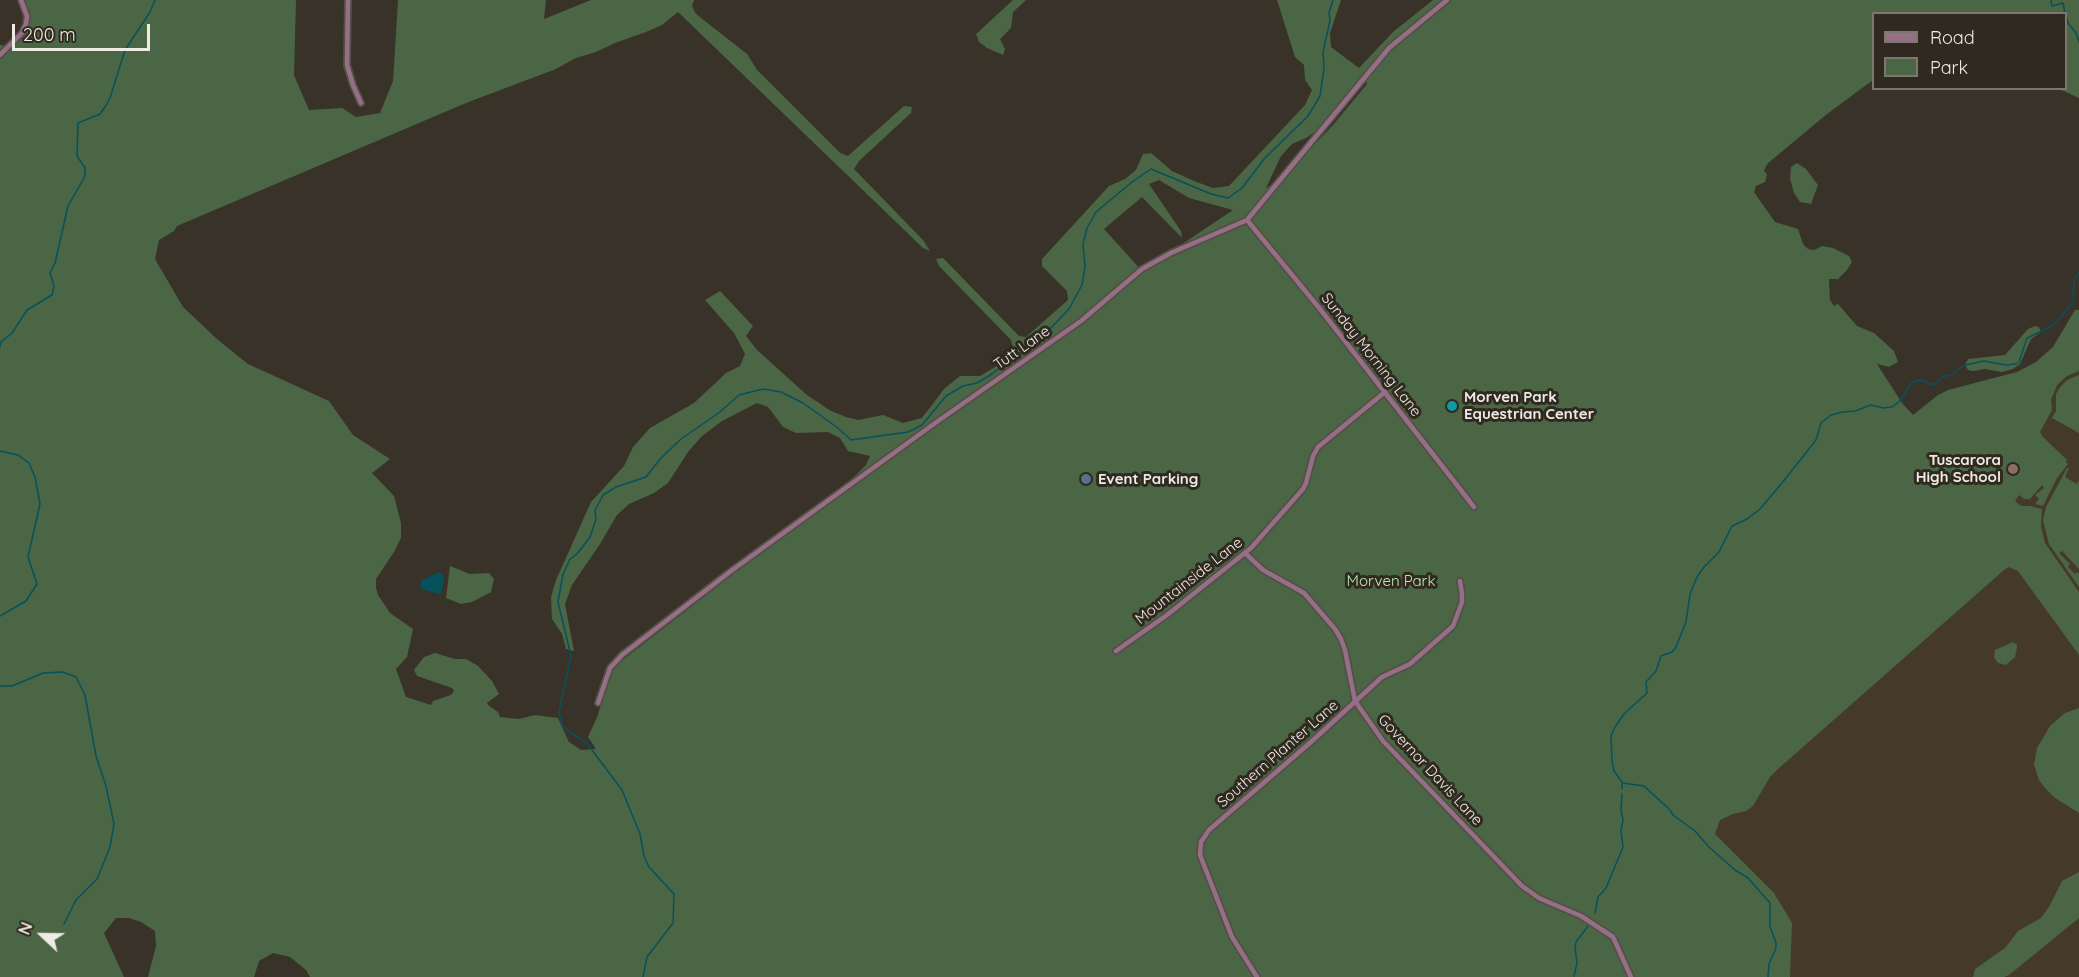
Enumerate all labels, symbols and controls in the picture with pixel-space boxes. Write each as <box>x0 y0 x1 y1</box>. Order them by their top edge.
scale bar <box>15 12 153 50</box>
legend <box>1872 12 2067 90</box>
text: 200 m <box>23 23 76 46</box>
text: Road <box>1930 26 1975 49</box>
text: Park <box>1930 56 1968 79</box>
street label: Sunday Morning Lane <box>1317 290 1425 420</box>
street label: Tutt Lane <box>991 322 1053 374</box>
place label: Morven Park Equestrian Center <box>1464 388 1594 423</box>
marker: Morven Park Equestrian Center <box>1445 399 1459 413</box>
place label: Tuscarora High School <box>1916 451 2001 486</box>
marker: Tuscarora High School <box>2006 462 2020 476</box>
place label: Event Parking <box>1098 470 1198 488</box>
marker: Event Parking <box>1079 472 1093 486</box>
street label: Mountainside Lane <box>1132 534 1246 628</box>
park label: Morven Park <box>1347 572 1435 590</box>
street label: Southern Planter Lane <box>1214 697 1342 811</box>
street label: Governor Davis Lane <box>1374 711 1486 829</box>
north arrow <box>12 905 72 965</box>
text: N <box>14 919 37 937</box>

